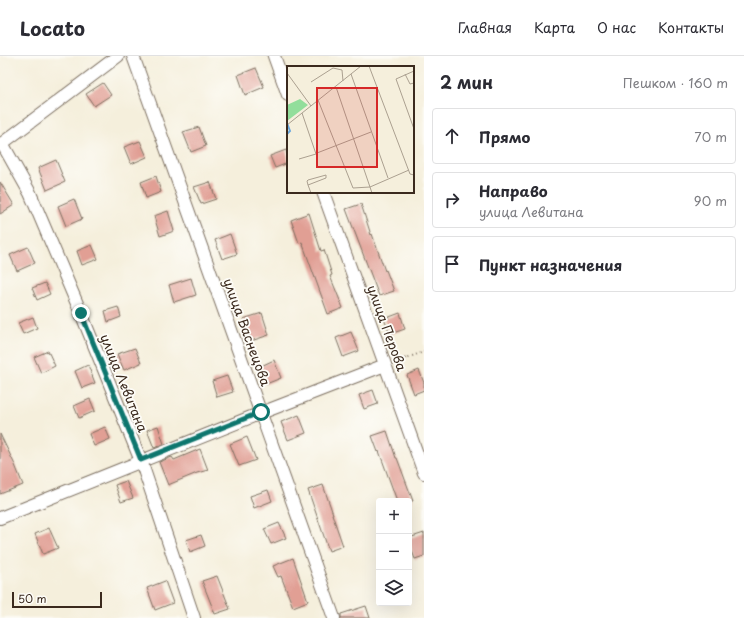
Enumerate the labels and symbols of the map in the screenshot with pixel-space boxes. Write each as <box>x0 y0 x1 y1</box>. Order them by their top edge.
inset map <box>287 66 414 193</box>
street label: улица Васнецова <box>219 275 276 389</box>
street label: улица Перова <box>363 282 412 374</box>
route end <box>72 304 90 322</box>
street label: улица Левитана <box>96 331 153 436</box>
route start <box>252 403 270 421</box>
scale bar <box>12 590 102 609</box>

